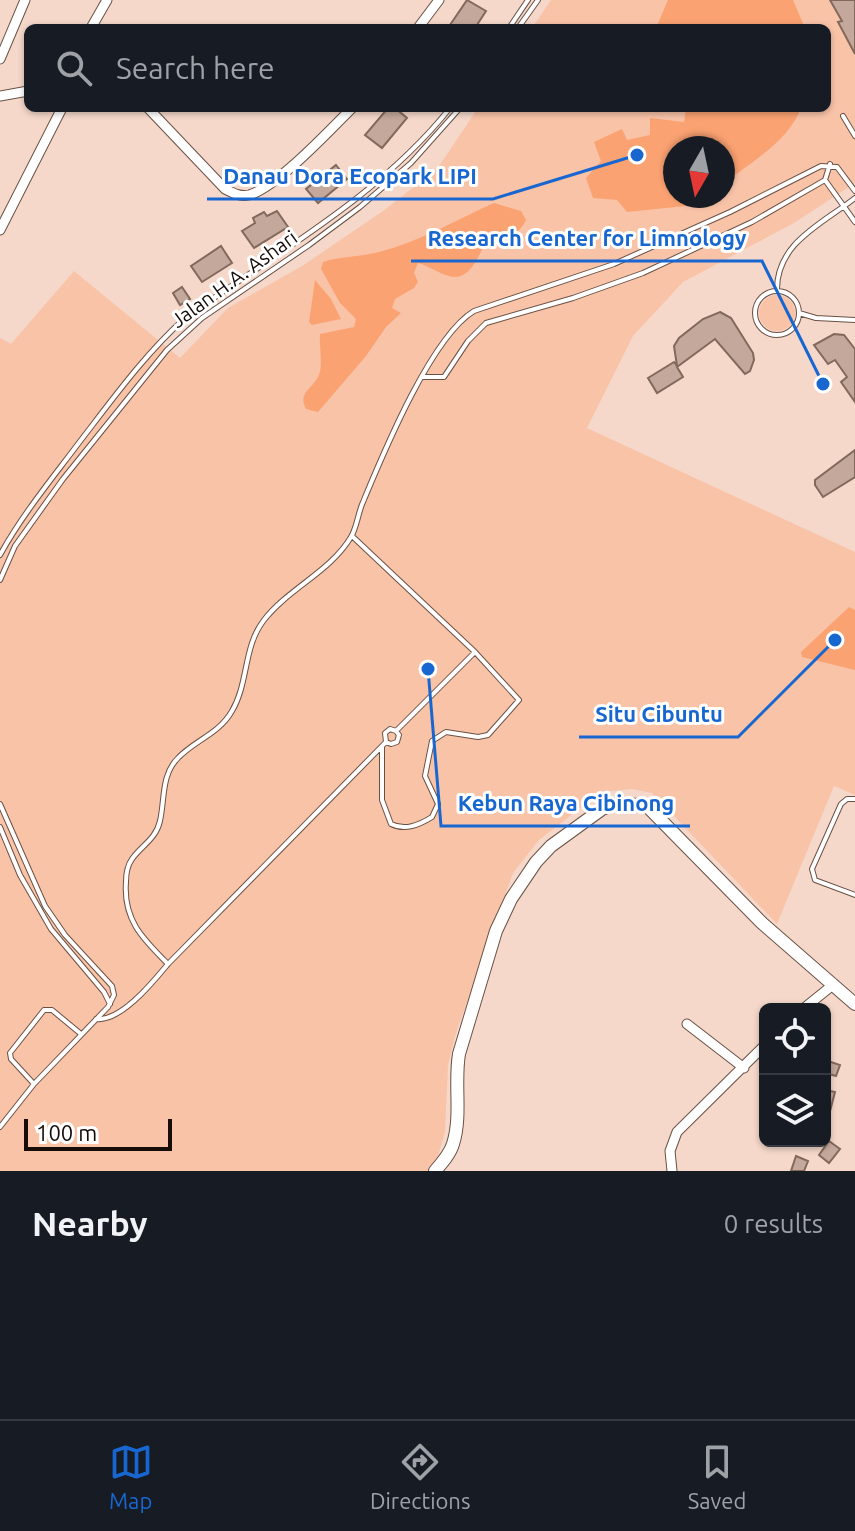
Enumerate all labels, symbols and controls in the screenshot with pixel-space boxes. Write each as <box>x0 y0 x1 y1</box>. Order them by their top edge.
search box <box>24 24 831 112</box>
icon: search <box>52 46 96 90</box>
text: Search here <box>116 51 275 85</box>
north arrow <box>663 136 735 208</box>
callout: Danau Dora Ecopark LIPI <box>207 153 493 199</box>
text: Danau Dora Ecopark LIPI <box>223 163 477 188</box>
callout: Research Center for Limnology <box>411 215 762 261</box>
street label: Jalan H.A. Ashari <box>166 225 301 332</box>
text: Research Center for Limnology <box>428 225 747 250</box>
callout: Situ Cibuntu <box>579 691 738 737</box>
text: Situ Cibuntu <box>595 701 723 726</box>
callout: Kebun Raya Cibinong <box>441 780 690 826</box>
text: Kebun Raya Cibinong <box>458 790 674 815</box>
map controls <box>759 1003 831 1147</box>
button: locate <box>759 1003 831 1075</box>
button: layers <box>759 1075 831 1147</box>
scale bar <box>24 1115 172 1151</box>
text: 100 m <box>36 1120 97 1145</box>
text: Nearby <box>32 1204 147 1242</box>
text: 0 results <box>724 1209 823 1238</box>
tab: Map <box>109 1440 153 1513</box>
tab: Directions <box>370 1440 470 1513</box>
tab: Saved <box>688 1440 746 1513</box>

